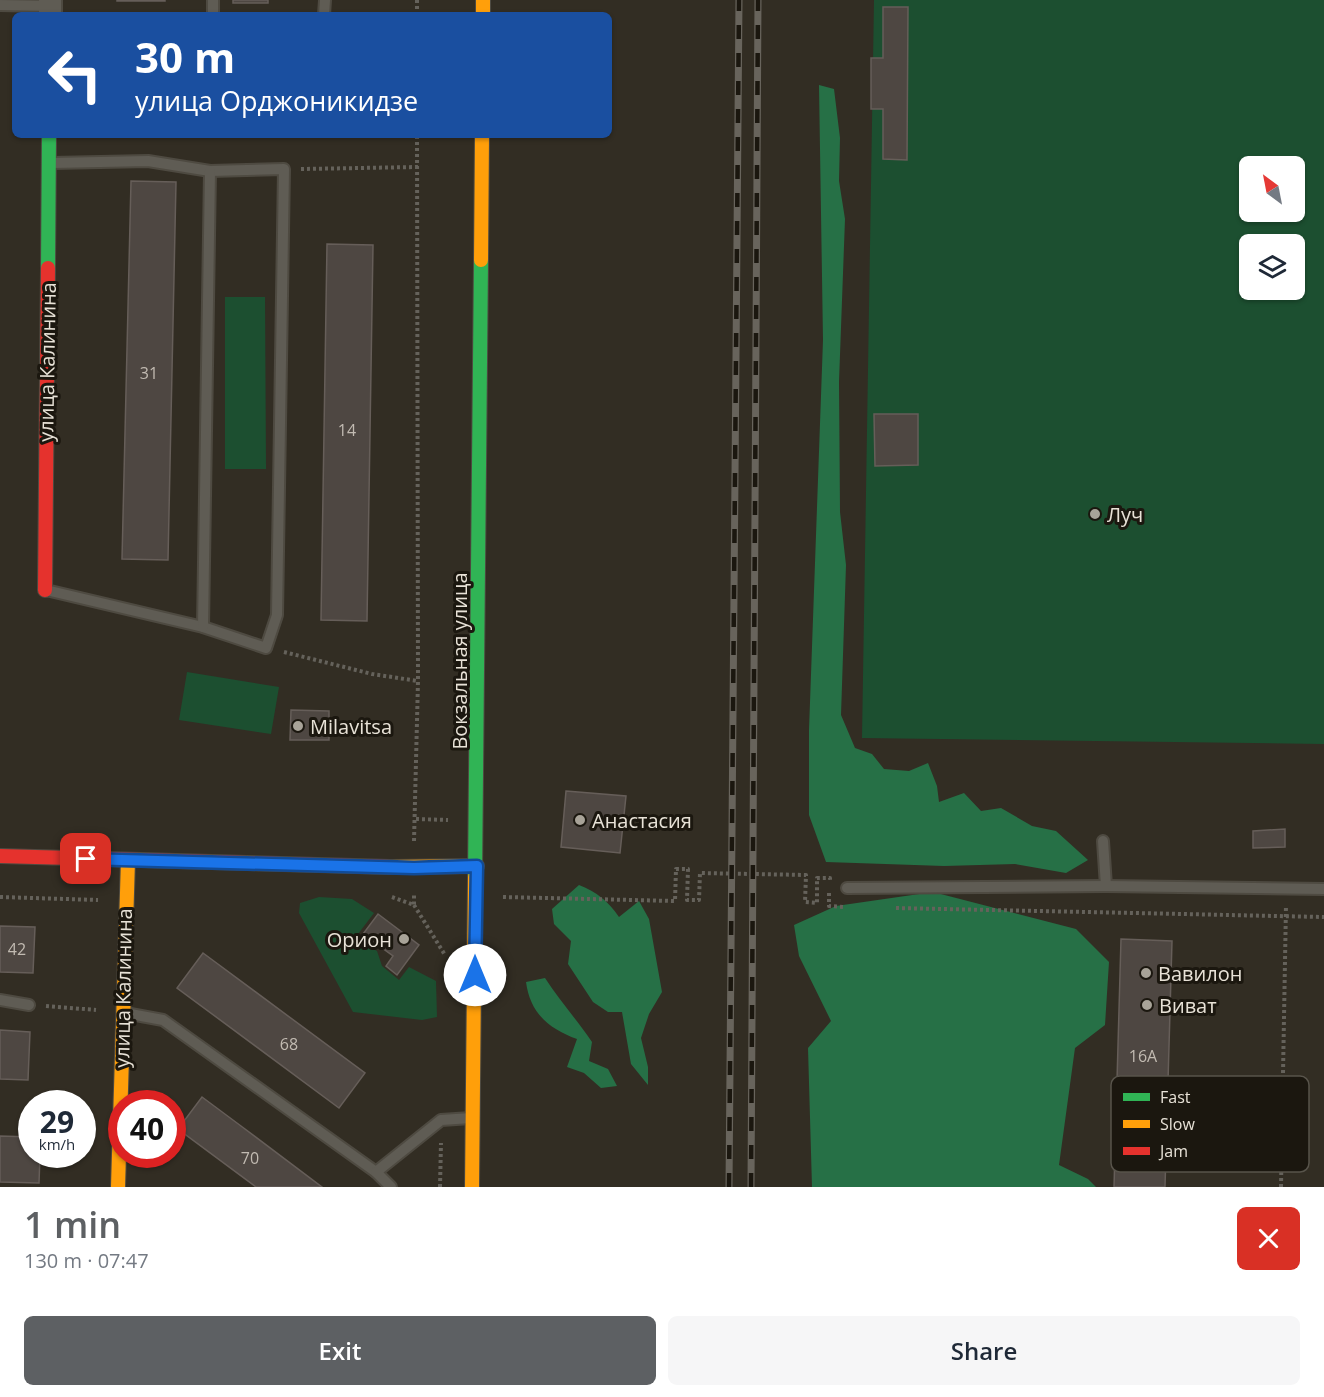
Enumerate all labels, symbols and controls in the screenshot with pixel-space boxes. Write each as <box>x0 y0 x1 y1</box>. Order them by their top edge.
text: 30 m <box>135 28 235 85</box>
icon: left <box>36 36 114 114</box>
text: улица Орджоникидзе <box>135 82 418 119</box>
north arrow <box>1239 156 1305 222</box>
map controls <box>1239 156 1305 300</box>
button: layers <box>1239 234 1305 300</box>
street label: улица Калинина <box>32 282 62 442</box>
house number: 31 <box>140 362 158 384</box>
house number: 14 <box>338 419 356 441</box>
place label: Луч <box>1107 501 1143 528</box>
marker: Луч <box>1088 507 1102 521</box>
street label: Вокзальная улица <box>446 572 473 750</box>
place label: Milavitsa <box>310 713 392 740</box>
marker: Milavitsa <box>291 719 305 733</box>
place label: Анастасия <box>592 807 692 834</box>
marker: Анастасия <box>573 813 587 827</box>
pin <box>60 833 111 884</box>
icon: arrive <box>69 842 102 875</box>
street label: улица Калинина <box>108 908 138 1068</box>
place label: Орион <box>327 926 392 953</box>
marker: Орион <box>397 932 411 946</box>
house number: 42 <box>8 938 26 960</box>
position arrow <box>443 943 507 1007</box>
place label: Вавилон <box>1158 960 1242 987</box>
marker: Вавилон <box>1139 966 1153 980</box>
place label: Виват <box>1159 992 1217 1019</box>
marker: Виват <box>1140 998 1154 1012</box>
house number: 68 <box>280 1033 298 1055</box>
house number: 16А <box>1129 1045 1158 1067</box>
legend <box>1111 1076 1309 1172</box>
text: Fast <box>1160 1086 1191 1108</box>
speed limit sign: 40 <box>108 1090 186 1168</box>
text: 29 <box>40 1101 74 1142</box>
text: Slow <box>1160 1113 1195 1135</box>
text: km/h <box>39 1134 75 1154</box>
text: Jam <box>1158 1140 1188 1162</box>
house number: 70 <box>241 1147 259 1169</box>
text: 1 min <box>24 1200 121 1249</box>
button: close <box>1237 1207 1300 1270</box>
text: 130 m · 07:47 <box>24 1247 149 1274</box>
button: Exit <box>24 1316 656 1385</box>
button: Share <box>668 1316 1300 1385</box>

